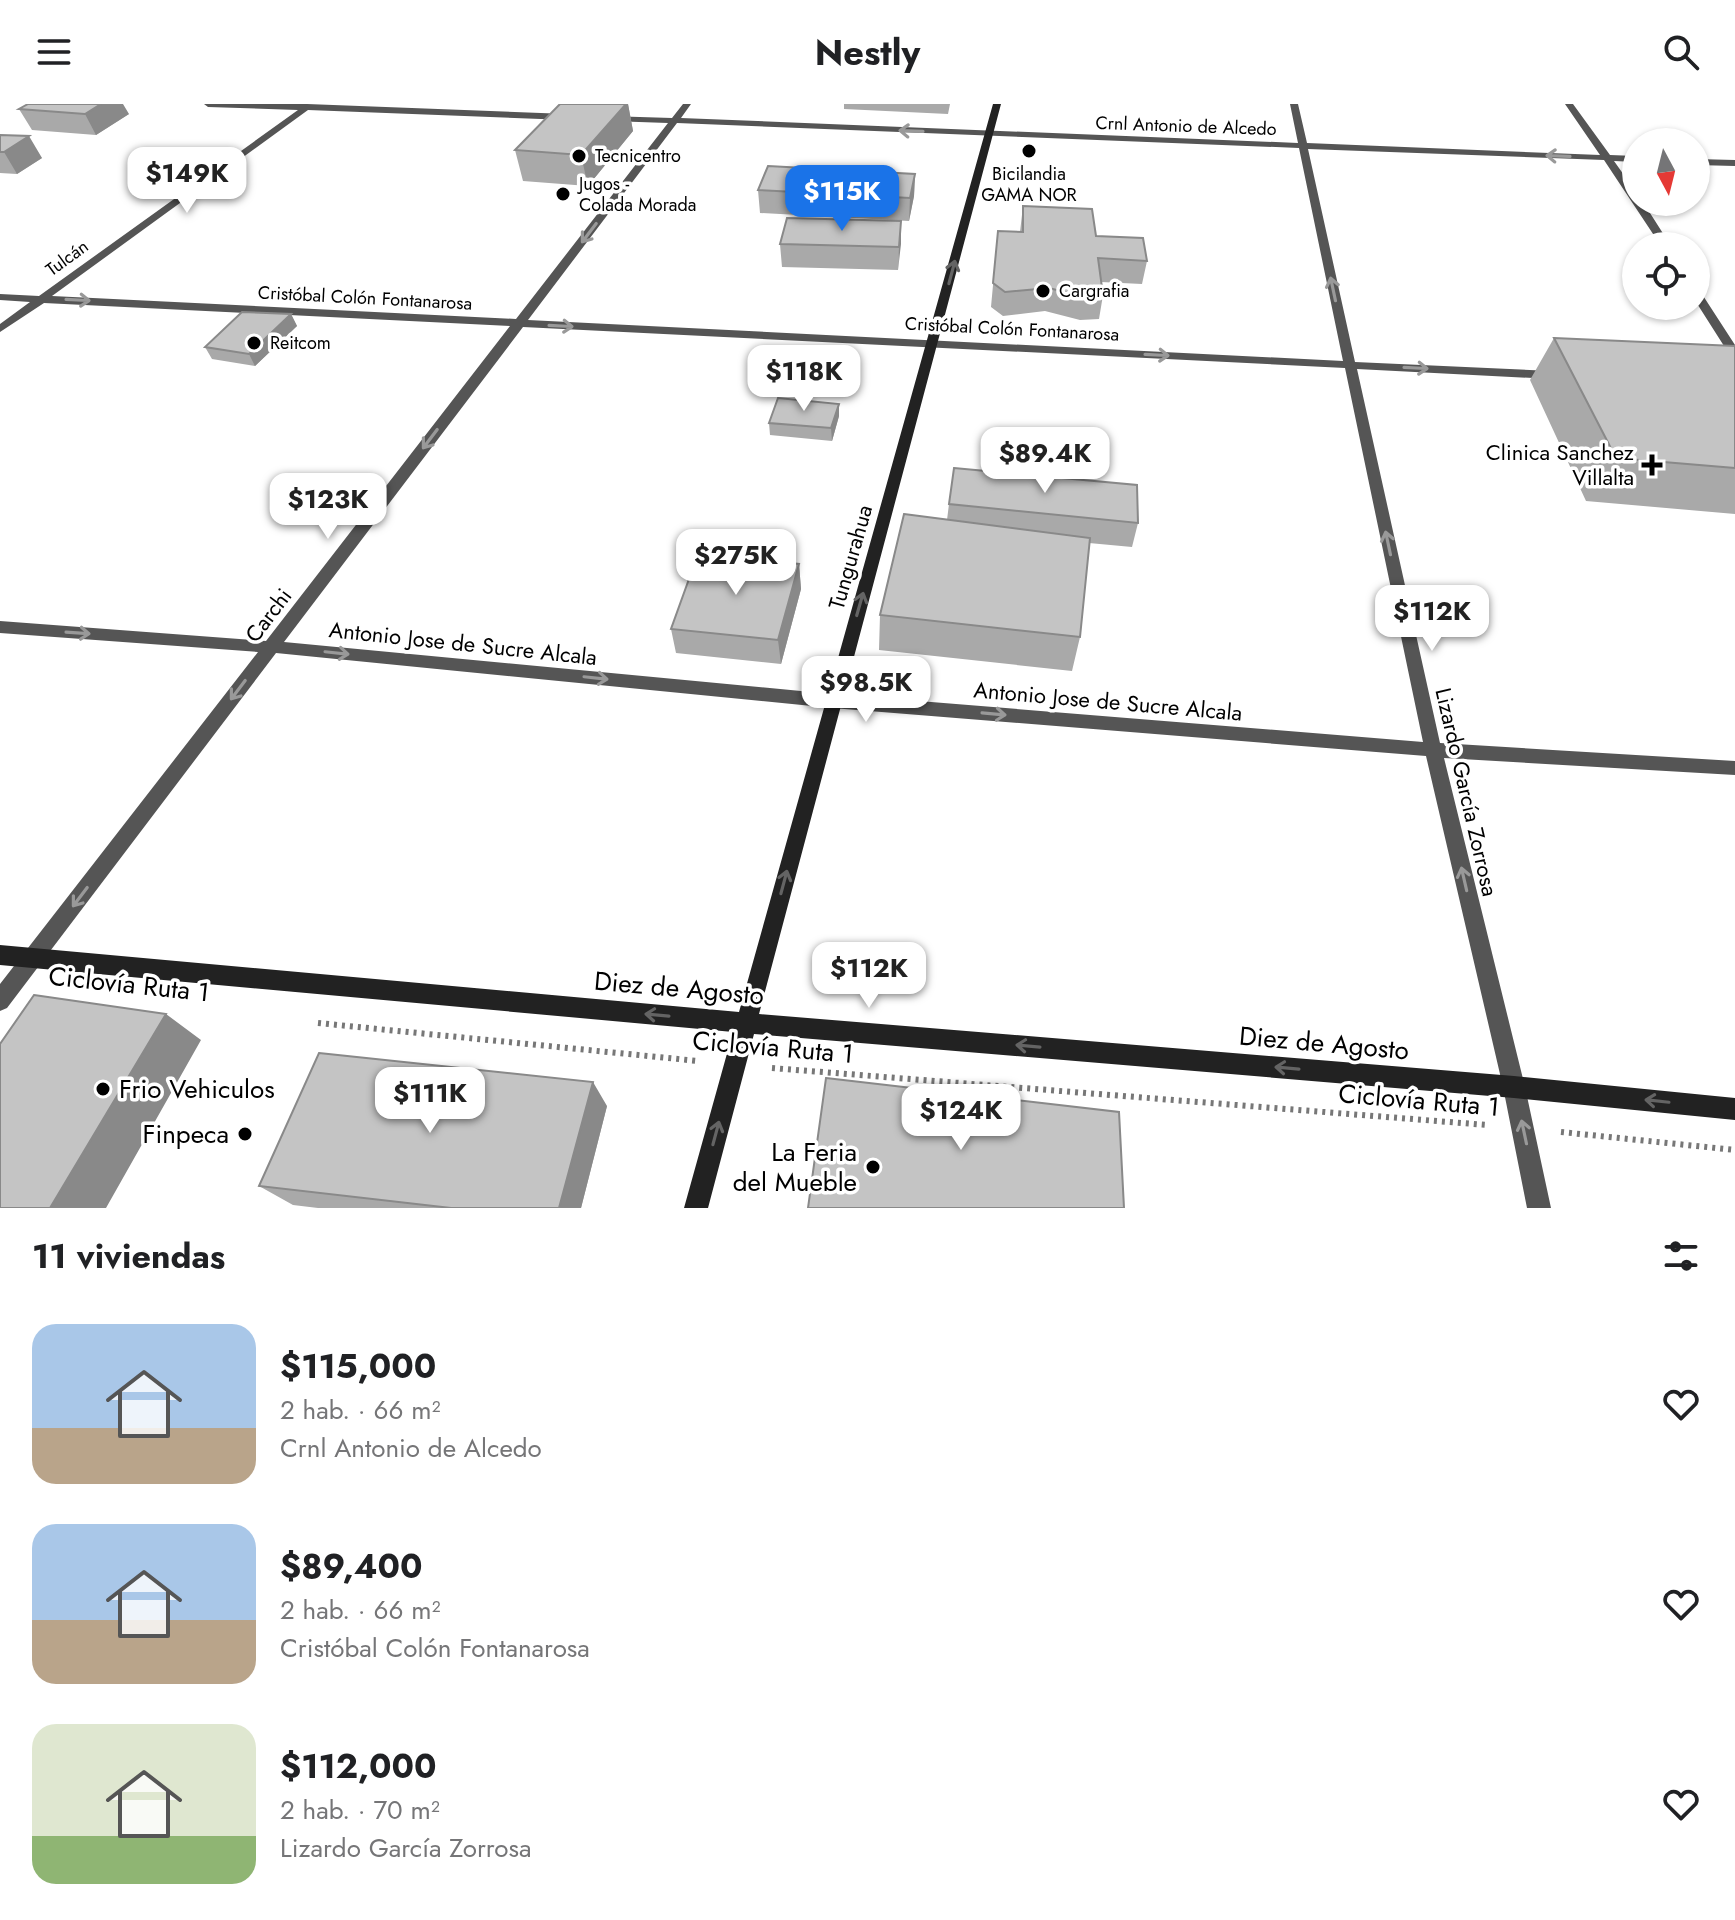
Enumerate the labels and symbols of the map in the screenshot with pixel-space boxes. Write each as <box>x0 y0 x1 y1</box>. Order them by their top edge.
street label: Crnl Antonio de Alcedo <box>1095 110 1277 142</box>
one-way arrow <box>898 123 925 138</box>
north arrow <box>1622 128 1710 216</box>
marker: Bicilandia GAMA NOR <box>1020 142 1038 160</box>
place label: Tecnicentro <box>595 143 681 169</box>
pin: $149K <box>131 147 243 215</box>
marker: Tecnicentro <box>570 147 588 165</box>
one-way arrow <box>1545 149 1572 164</box>
place label: Bicilandia GAMA NOR <box>981 161 1077 208</box>
pin: $115K <box>786 165 898 233</box>
place label: Jugos - Colada Morada <box>577 171 696 218</box>
marker: Jugos - Colada Morada <box>554 185 572 203</box>
one-way arrow <box>580 222 597 243</box>
street label: Tulcán <box>40 234 94 282</box>
one-way arrow <box>946 260 961 286</box>
one-way arrow <box>1325 277 1340 302</box>
place label: Cargrafia <box>1059 278 1129 304</box>
street label: Cristóbal Colón Fontanarosa <box>257 279 473 317</box>
marker: Cargrafia <box>1034 282 1052 300</box>
one-way arrow <box>64 293 91 308</box>
street label: Cristóbal Colón Fontanarosa <box>904 310 1120 348</box>
one-way arrow <box>547 319 574 334</box>
place label: Reitcom <box>270 330 331 356</box>
marker: Reitcom <box>245 334 263 352</box>
pin: $118K <box>748 345 860 413</box>
one-way arrow <box>1143 347 1170 362</box>
one-way arrow <box>1402 361 1429 376</box>
pin: $89.4K <box>980 427 1110 495</box>
one-way arrow <box>422 428 439 449</box>
place label: Clinica Sanchez Villalta <box>1486 436 1634 493</box>
marker: Clinica Sanchez Villalta <box>1641 454 1663 476</box>
pin: $123K <box>272 473 384 541</box>
street label: Tungurahua <box>820 501 880 613</box>
pin: $275K <box>680 529 792 597</box>
one-way arrow <box>1380 531 1395 556</box>
street label: Carchi <box>237 581 299 649</box>
pin: $112K <box>1376 585 1488 653</box>
one-way arrow <box>853 591 868 617</box>
street label: Antonio Jose de Sucre Alcala <box>327 613 599 673</box>
one-way arrow <box>64 626 91 641</box>
one-way arrow <box>323 646 350 661</box>
pin: $98.5K <box>801 656 931 724</box>
one-way arrow <box>582 671 609 686</box>
street label: Antonio Jose de Sucre Alcala <box>972 673 1244 729</box>
one-way arrow <box>230 679 247 700</box>
street label: Lizardo García Zorrosa <box>1427 685 1507 899</box>
one-way arrow <box>980 707 1007 722</box>
one-way arrow <box>1456 866 1471 892</box>
one-way arrow <box>777 869 792 895</box>
one-way arrow <box>72 885 89 907</box>
pin: $112K <box>813 942 925 1010</box>
street label: Ciclovía Ruta 1 <box>47 957 211 1011</box>
street label: Diez de Agosto <box>593 962 765 1014</box>
one-way arrow <box>644 1007 671 1022</box>
street label: Diez de Agosto <box>1238 1017 1410 1069</box>
street label: Ciclovía Ruta 1 <box>691 1021 855 1073</box>
one-way arrow <box>1015 1039 1042 1054</box>
one-way arrow <box>1274 1060 1301 1075</box>
pin: $111K <box>374 1067 486 1135</box>
place label: Frio Vehiculos <box>119 1070 275 1108</box>
street label: Ciclovía Ruta 1 <box>1337 1074 1501 1126</box>
marker: Frio Vehiculos <box>94 1080 112 1098</box>
pin: $124K <box>905 1084 1017 1152</box>
one-way arrow <box>1644 1094 1671 1109</box>
place label: Finpeca <box>142 1115 229 1153</box>
one-way arrow <box>1516 1119 1531 1145</box>
one-way arrow <box>710 1120 725 1146</box>
marker: Finpeca <box>236 1125 254 1143</box>
place label: La Feria del Mueble <box>733 1133 857 1201</box>
marker: La Feria del Mueble <box>864 1158 882 1176</box>

